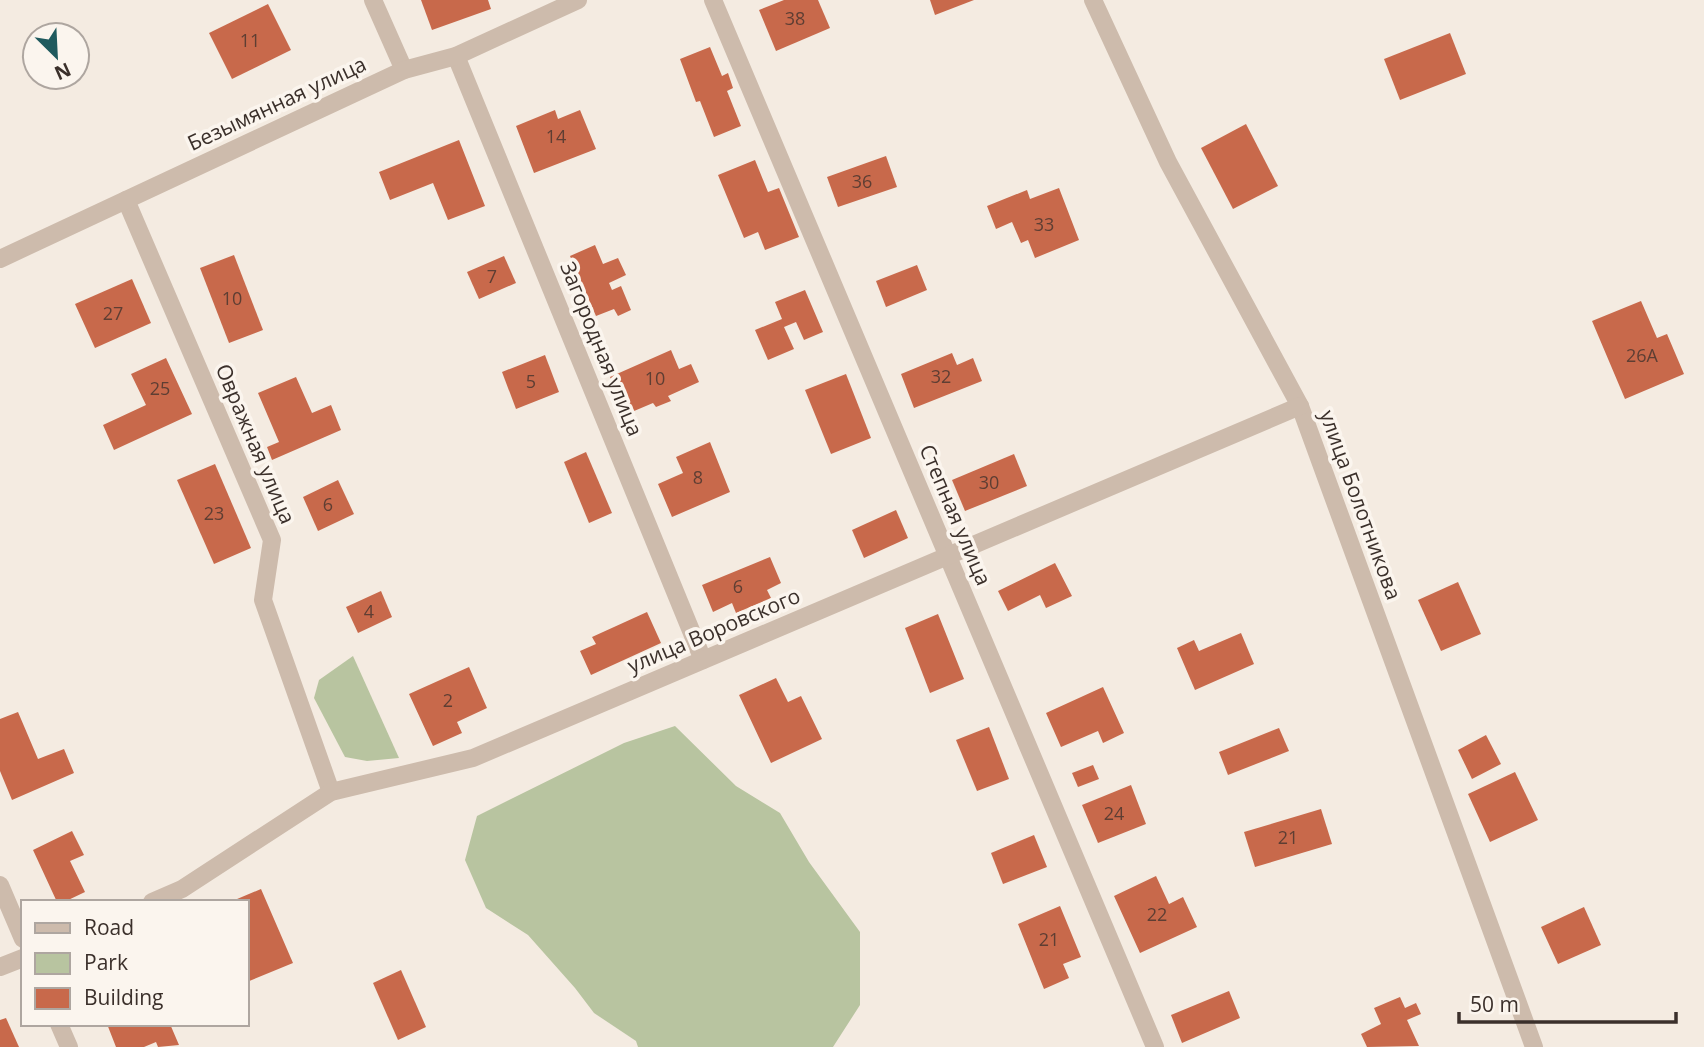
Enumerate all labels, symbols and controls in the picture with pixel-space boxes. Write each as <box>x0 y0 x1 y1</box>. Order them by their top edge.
house number: 38 <box>785 6 805 30</box>
north arrow <box>21 21 91 91</box>
house number: 11 <box>240 28 260 52</box>
street label: Безымянная улица <box>183 49 370 157</box>
text: N <box>51 57 75 87</box>
house number: 14 <box>546 124 566 148</box>
house number: 36 <box>852 169 872 193</box>
house number: 33 <box>1034 212 1054 236</box>
street label: Загородная улица <box>554 257 650 440</box>
house number: 7 <box>487 264 497 288</box>
house number: 10 <box>222 286 242 310</box>
house number: 27 <box>103 301 123 325</box>
house number: 26А <box>1626 343 1659 367</box>
street label: Овражная улица <box>210 359 302 528</box>
house number: 32 <box>931 364 951 388</box>
house number: 10 <box>645 366 665 390</box>
house number: 5 <box>526 369 536 393</box>
house number: 25 <box>150 376 170 400</box>
street label: улица Болотникова <box>1314 406 1408 603</box>
street label: Степная улица <box>914 440 998 589</box>
house number: 8 <box>693 465 703 489</box>
house number: 30 <box>979 470 999 494</box>
house number: 6 <box>323 492 333 516</box>
house number: 23 <box>204 501 224 525</box>
house number: 6 <box>733 574 743 598</box>
street label: улица Воровского <box>623 581 804 679</box>
house number: 4 <box>364 599 374 623</box>
house number: 2 <box>443 688 453 712</box>
house number: 24 <box>1104 801 1124 825</box>
house number: 21 <box>1278 825 1298 849</box>
legend <box>21 900 248 1026</box>
house number: 22 <box>1147 902 1167 926</box>
text: Road <box>84 913 134 941</box>
house number: 21 <box>1039 927 1059 951</box>
text: Park <box>84 948 128 976</box>
scale bar <box>1459 981 1676 1025</box>
text: Building <box>84 983 163 1011</box>
text: 50 m <box>1470 990 1519 1018</box>

